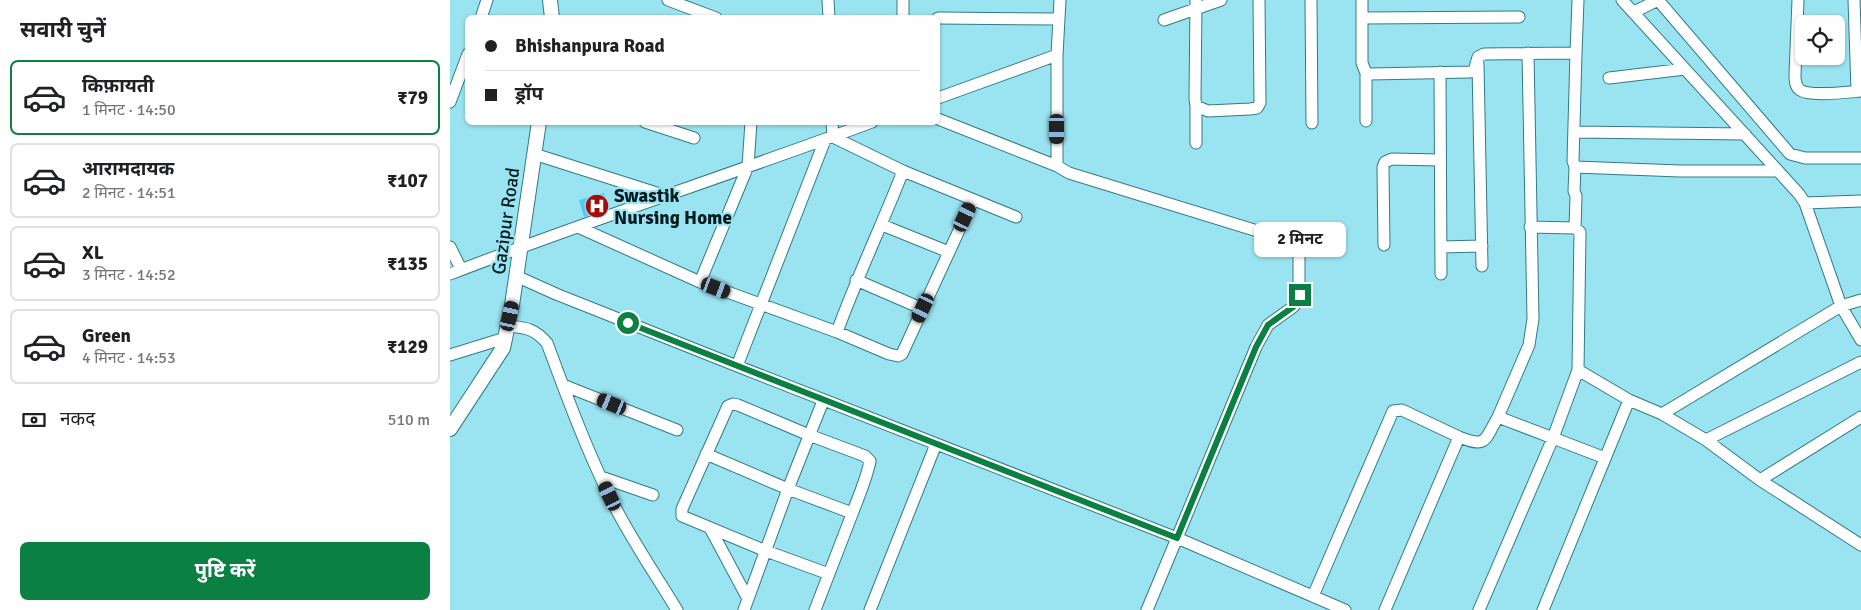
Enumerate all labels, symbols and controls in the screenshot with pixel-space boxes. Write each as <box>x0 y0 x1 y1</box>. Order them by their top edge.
map controls <box>1795 15 1845 65</box>
button: locate <box>1795 15 1845 65</box>
text: सवारी चुनें <box>20 16 106 43</box>
text: Bhishanpura Road <box>515 34 665 58</box>
text: किफ़ायती <box>82 74 154 98</box>
icon: car <box>22 75 67 120</box>
text: ड्रॉप <box>515 82 543 106</box>
text: ₹79 <box>397 86 428 110</box>
text: 1 मिनट · 14:50 <box>82 100 176 120</box>
car <box>1049 114 1064 144</box>
text: आरामदायक <box>82 157 174 181</box>
icon: car <box>22 158 67 203</box>
street label: Gazipur Road <box>487 166 525 276</box>
text: ₹107 <box>387 169 428 193</box>
text: 2 मिनट · 14:51 <box>82 183 176 203</box>
place label: Swastik Nursing Home <box>614 184 732 230</box>
hospital icon: Swastik Nursing Home <box>584 193 610 219</box>
car <box>951 200 978 234</box>
callout: 2 मिनट <box>1254 222 1346 258</box>
text: 2 मिनट <box>1277 229 1323 249</box>
icon: car <box>22 241 67 286</box>
text: XL <box>82 241 104 265</box>
text: ₹135 <box>387 252 428 276</box>
text: 3 मिनट · 14:52 <box>82 265 176 285</box>
car <box>699 276 732 300</box>
route end <box>1289 284 1311 306</box>
car <box>909 291 936 325</box>
car <box>499 300 520 332</box>
route start <box>617 312 639 334</box>
icon: car <box>22 324 67 369</box>
text: Green <box>82 324 131 348</box>
text: ₹129 <box>387 335 428 359</box>
text: 4 मिनट · 14:53 <box>82 348 176 368</box>
car <box>595 391 628 417</box>
icon: cash <box>20 406 48 434</box>
text: नकद <box>60 407 95 431</box>
text: 510 m <box>388 410 430 430</box>
car <box>596 479 623 513</box>
button: पुष्टि करें <box>20 542 430 600</box>

